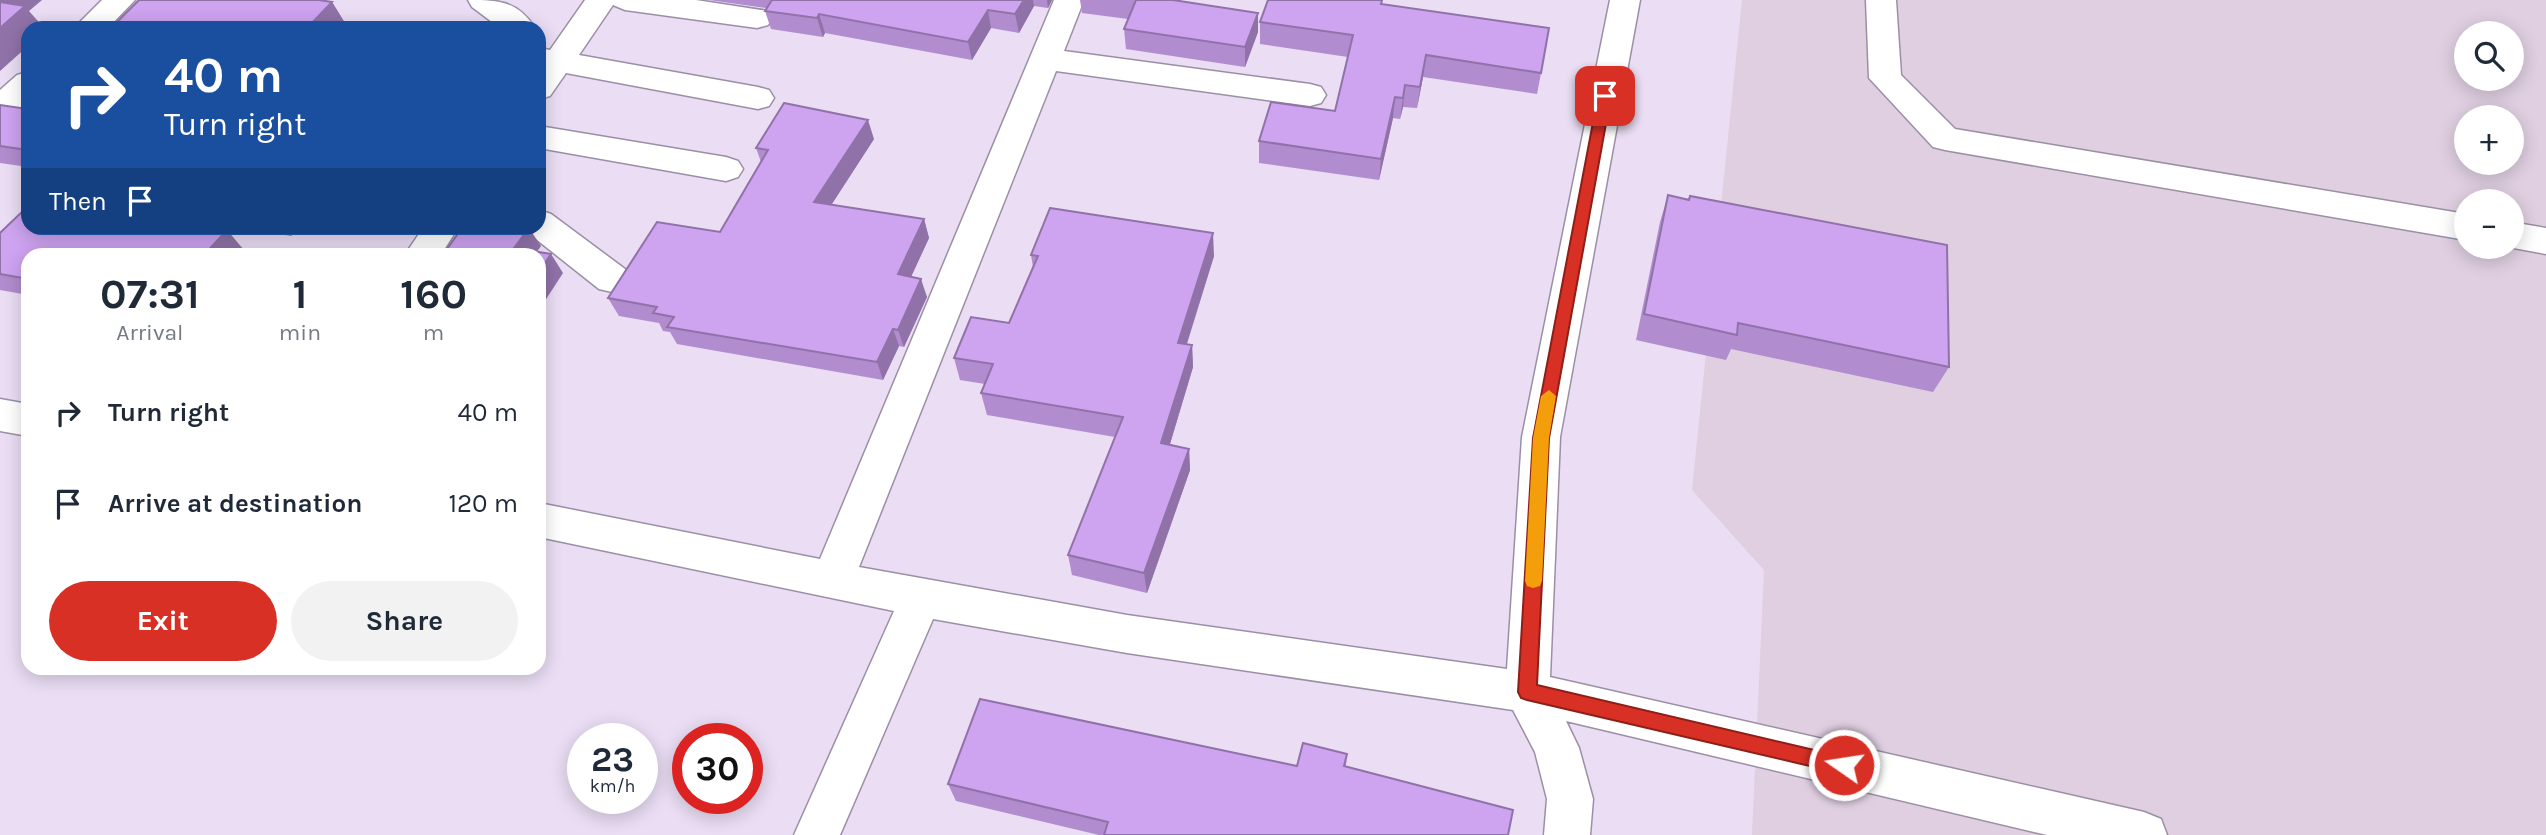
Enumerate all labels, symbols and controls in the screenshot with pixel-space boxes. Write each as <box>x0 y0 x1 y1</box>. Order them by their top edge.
map controls <box>2454 21 2524 259</box>
button: search <box>2454 21 2524 91</box>
text: 40 m <box>164 47 283 104</box>
icon: right <box>49 49 140 140</box>
pin <box>1575 66 1635 126</box>
icon: arrive <box>1586 77 1624 115</box>
button: + <box>2454 105 2524 175</box>
text: Turn right <box>164 106 306 143</box>
icon: arrive <box>121 182 159 220</box>
text: Then <box>49 186 107 217</box>
button: − <box>2454 189 2524 259</box>
text: 07:31 <box>100 269 200 319</box>
text: 1 <box>292 269 307 319</box>
text: 160 <box>400 269 467 319</box>
text: Arrival <box>116 319 184 346</box>
text: min <box>279 319 321 346</box>
text: m <box>423 319 444 346</box>
icon: right <box>49 394 87 432</box>
text: Turn right <box>108 397 229 428</box>
text: 40 m <box>458 397 518 428</box>
icon: arrive <box>49 485 87 523</box>
text: Arrive at destination <box>108 488 362 519</box>
text: 120 m <box>448 488 518 519</box>
button: Exit <box>49 581 277 661</box>
button: Share <box>291 581 518 661</box>
speed limit sign: 30 <box>672 723 763 814</box>
position arrow <box>1807 728 1881 802</box>
text: 23 <box>591 739 634 780</box>
text: km/h <box>590 775 635 797</box>

